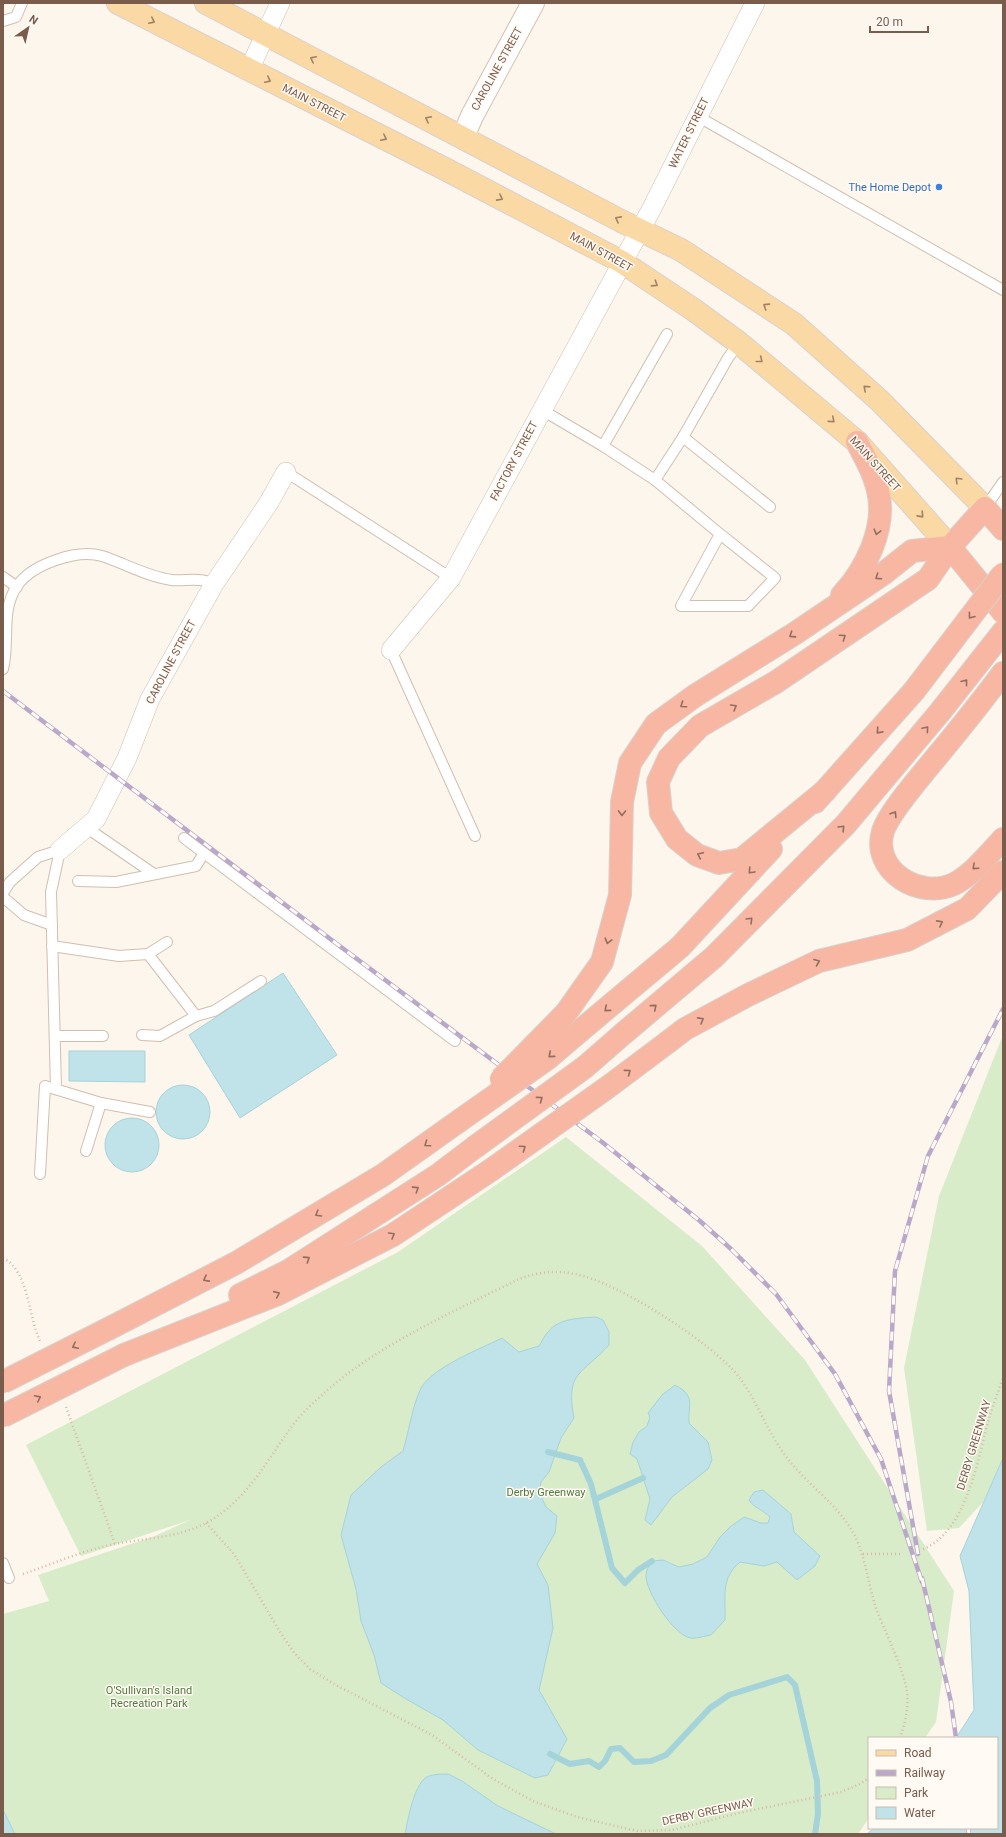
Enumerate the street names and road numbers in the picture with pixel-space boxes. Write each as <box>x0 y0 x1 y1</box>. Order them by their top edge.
street label: CAROLINE STREET <box>469 25 526 113</box>
street label: MAIN STREET <box>280 81 348 125</box>
street label: WATER STREET <box>666 95 712 171</box>
street label: MAIN STREET <box>567 229 635 275</box>
street label: FACTORY STREET <box>488 419 541 503</box>
street label: MAIN STREET <box>847 434 903 494</box>
street label: CAROLINE STREET <box>143 617 199 706</box>
street label: DERBY GREENWAY <box>954 1398 994 1492</box>
street label: DERBY GREENWAY <box>661 1796 755 1828</box>

